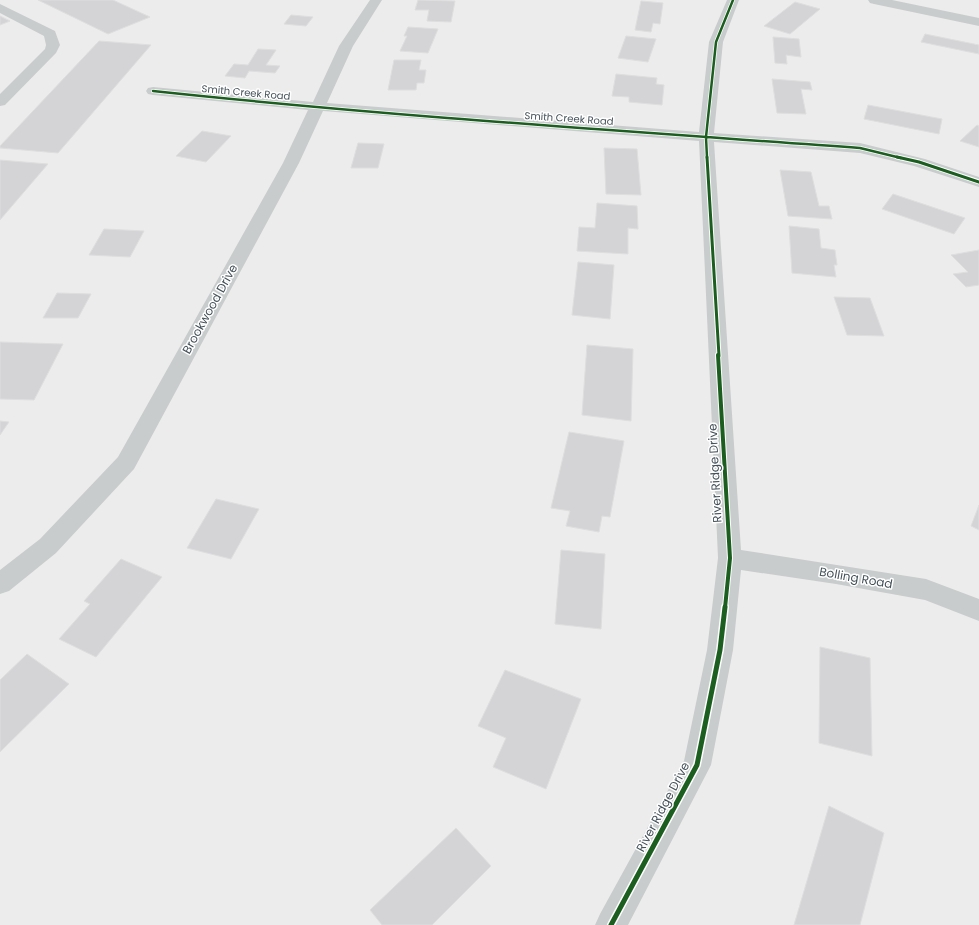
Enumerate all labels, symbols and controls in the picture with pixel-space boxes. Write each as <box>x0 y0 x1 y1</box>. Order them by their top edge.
street label: Smith Creek Road <box>201 81 291 104</box>
street label: Smith Creek Road <box>524 108 614 129</box>
street label: Brookwood Drive <box>178 261 241 357</box>
street label: River Ridge Drive <box>703 423 726 523</box>
street label: Bolling Road <box>818 563 894 592</box>
street label: River Ridge Drive <box>632 759 693 855</box>

